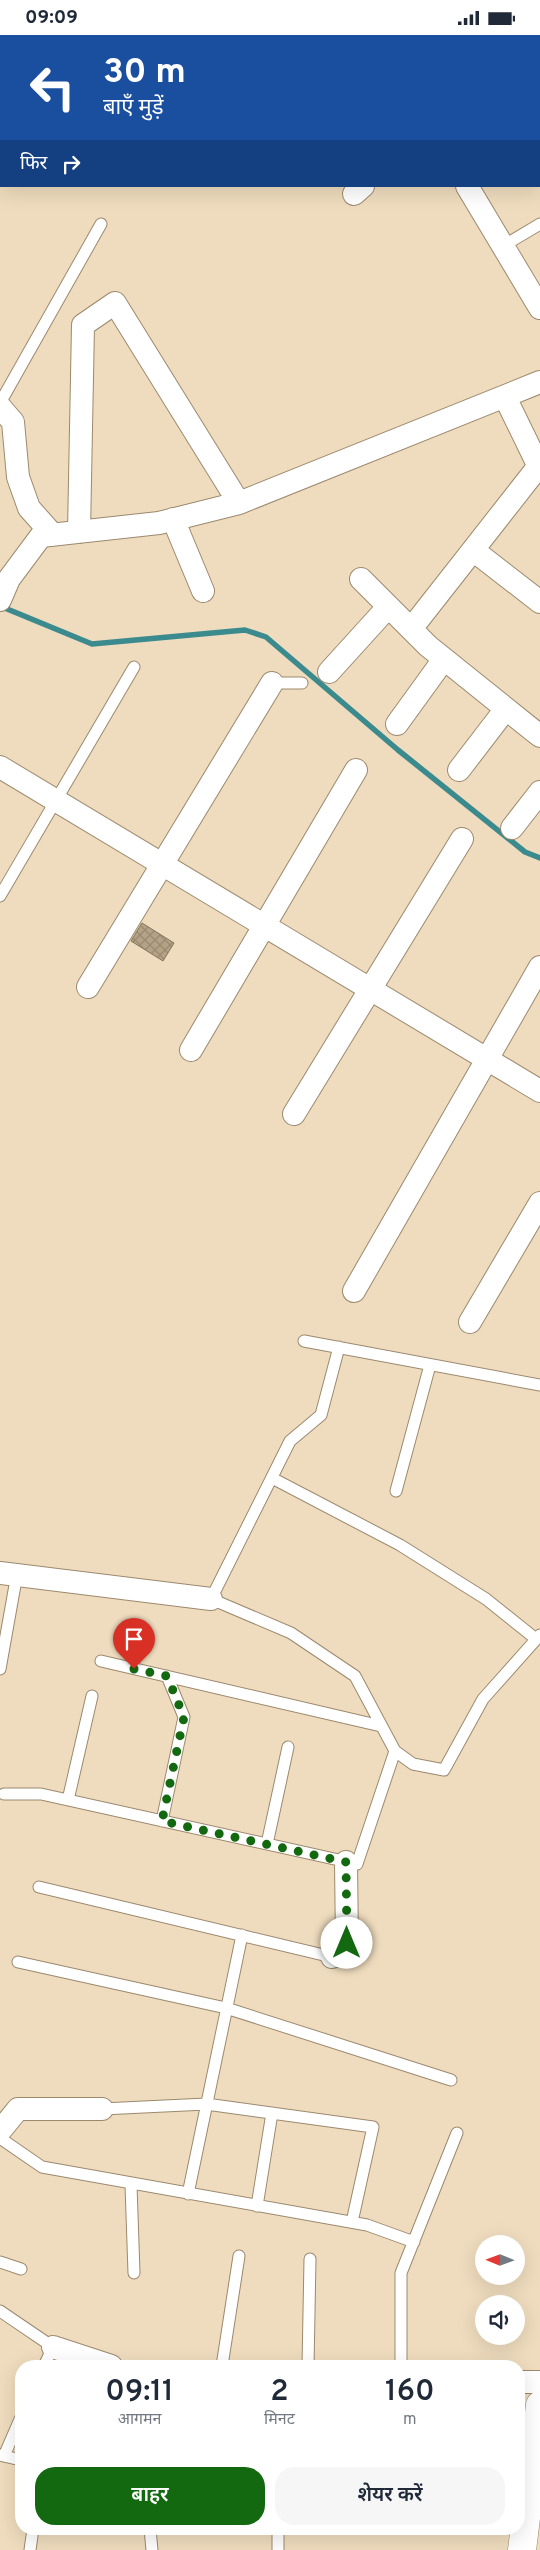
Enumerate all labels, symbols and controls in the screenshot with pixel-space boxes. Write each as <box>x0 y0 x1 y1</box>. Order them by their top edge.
text: 09:09 <box>25 6 78 30</box>
text: 30 m <box>103 51 186 95</box>
icon: left <box>20 55 85 120</box>
text: बाएँ मुड़ें <box>103 95 164 122</box>
icon: right <box>57 150 85 178</box>
text: फिर <box>20 152 47 176</box>
pin <box>113 1618 155 1669</box>
icon: arrive <box>120 1625 148 1653</box>
position arrow <box>320 1916 372 1968</box>
north arrow <box>475 2235 525 2285</box>
map controls <box>475 2235 525 2345</box>
button: sound <box>475 2295 525 2345</box>
text: 09:11 <box>105 2374 174 2411</box>
text: 2 <box>270 2374 289 2411</box>
text: 160 <box>385 2374 435 2411</box>
text: आगमन <box>118 2410 161 2430</box>
text: मिनट <box>264 2410 295 2430</box>
text: m <box>403 2410 417 2430</box>
button: बाहर <box>35 2467 265 2525</box>
button: शेयर करें <box>275 2467 505 2525</box>

